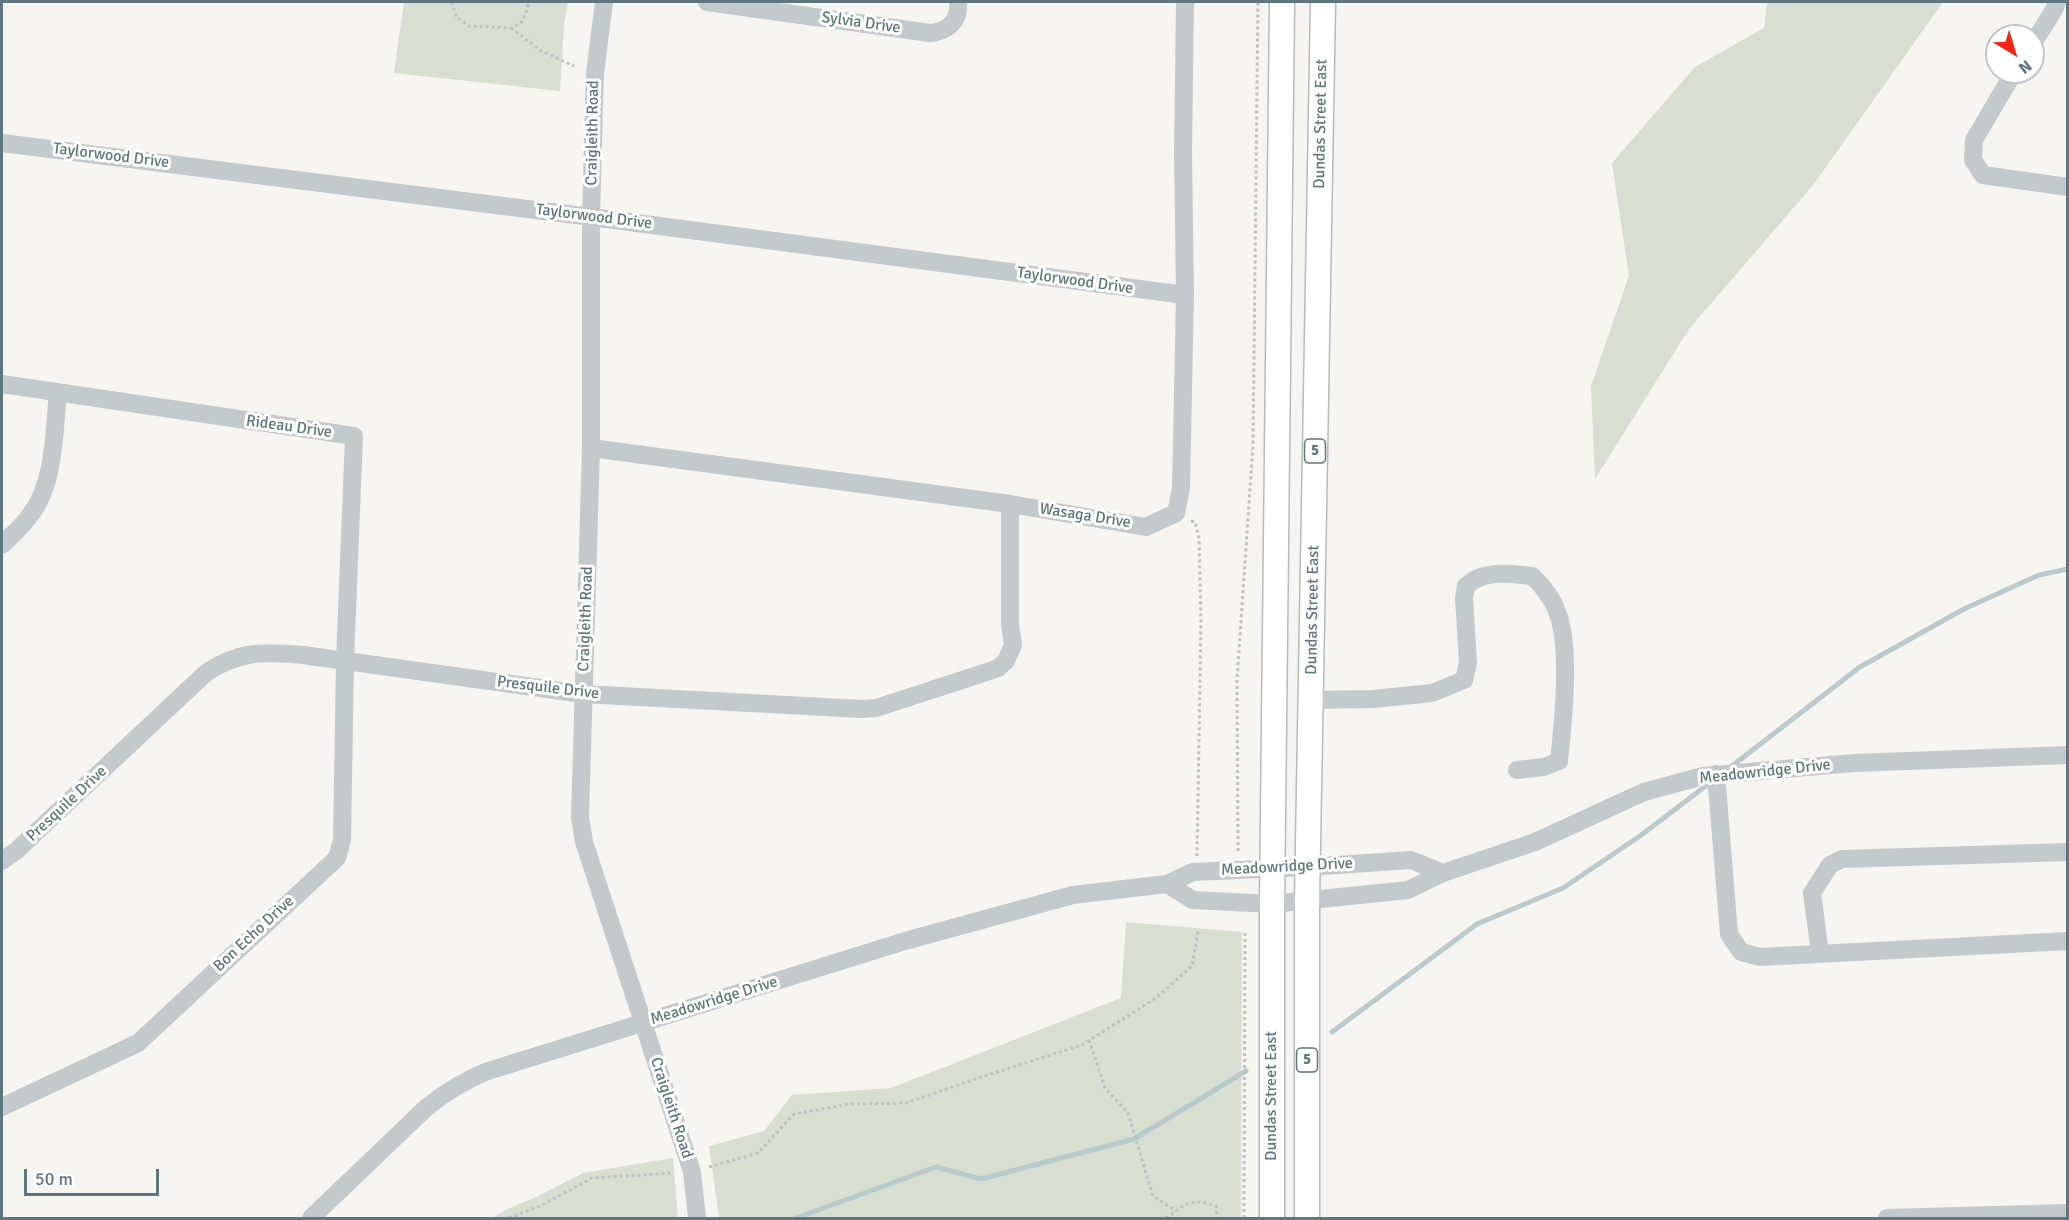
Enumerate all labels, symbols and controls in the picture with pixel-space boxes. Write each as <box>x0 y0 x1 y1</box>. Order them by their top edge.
street label: Sylvia Drive <box>820 8 902 38</box>
north arrow <box>1985 24 2045 84</box>
text: N <box>2014 55 2035 78</box>
street label: Dundas Street East <box>1310 59 1332 189</box>
street label: Craigleith Road <box>582 80 604 186</box>
street label: Taylorwood Drive <box>52 139 170 173</box>
street label: Taylorwood Drive <box>535 200 653 234</box>
street label: Taylorwood Drive <box>1016 263 1134 299</box>
street label: Rideau Drive <box>245 411 333 443</box>
road number: 5 <box>1304 439 1326 463</box>
street label: Wasaga Drive <box>1038 499 1132 533</box>
street label: Dundas Street East <box>1302 545 1324 675</box>
street label: Craigleith Road <box>575 566 597 672</box>
street label: Presquile Drive <box>496 672 600 704</box>
street label: Meadowridge Drive <box>1698 756 1832 788</box>
street label: Presquile Drive <box>23 762 111 846</box>
street label: Meadowridge Drive <box>1221 854 1353 880</box>
street label: Bon Echo Drive <box>210 892 298 976</box>
street label: Meadowridge Drive <box>648 973 780 1029</box>
street label: Dundas Street East <box>1262 1031 1282 1161</box>
road number: 5 <box>1296 1048 1318 1072</box>
street label: Craigleith Road <box>646 1055 696 1161</box>
scale bar <box>27 1157 162 1195</box>
text: 50 m <box>35 1168 73 1190</box>

